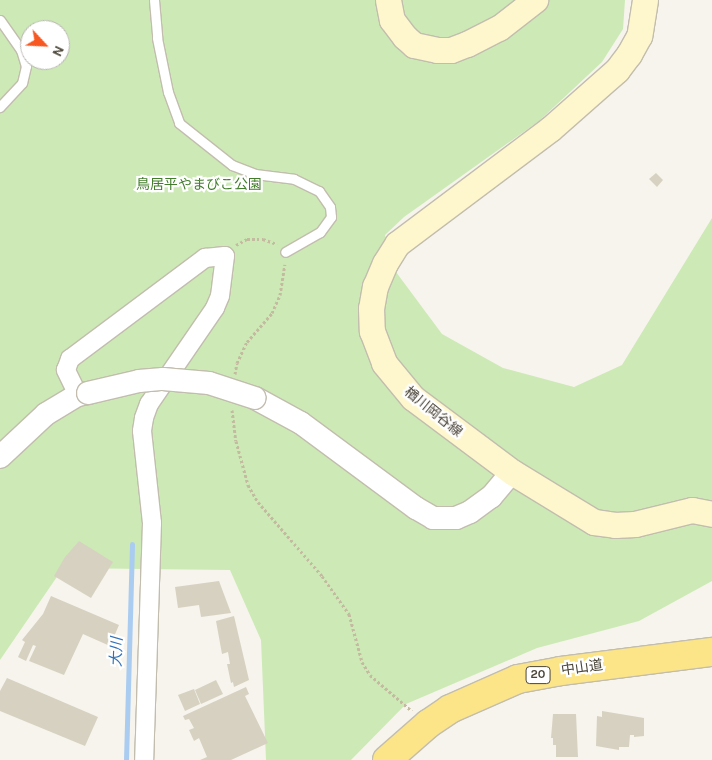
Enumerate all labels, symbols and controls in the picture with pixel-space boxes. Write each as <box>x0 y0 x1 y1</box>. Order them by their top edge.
north arrow <box>20 20 70 70</box>
text: N <box>48 43 68 59</box>
park label: 鳥居平やまびこ公園 <box>136 177 262 193</box>
street label: 楢川岡谷線 <box>401 383 465 441</box>
water label: 大川 <box>107 637 127 667</box>
street label: 中山道 <box>560 657 604 679</box>
road number: 20 <box>526 666 550 684</box>

